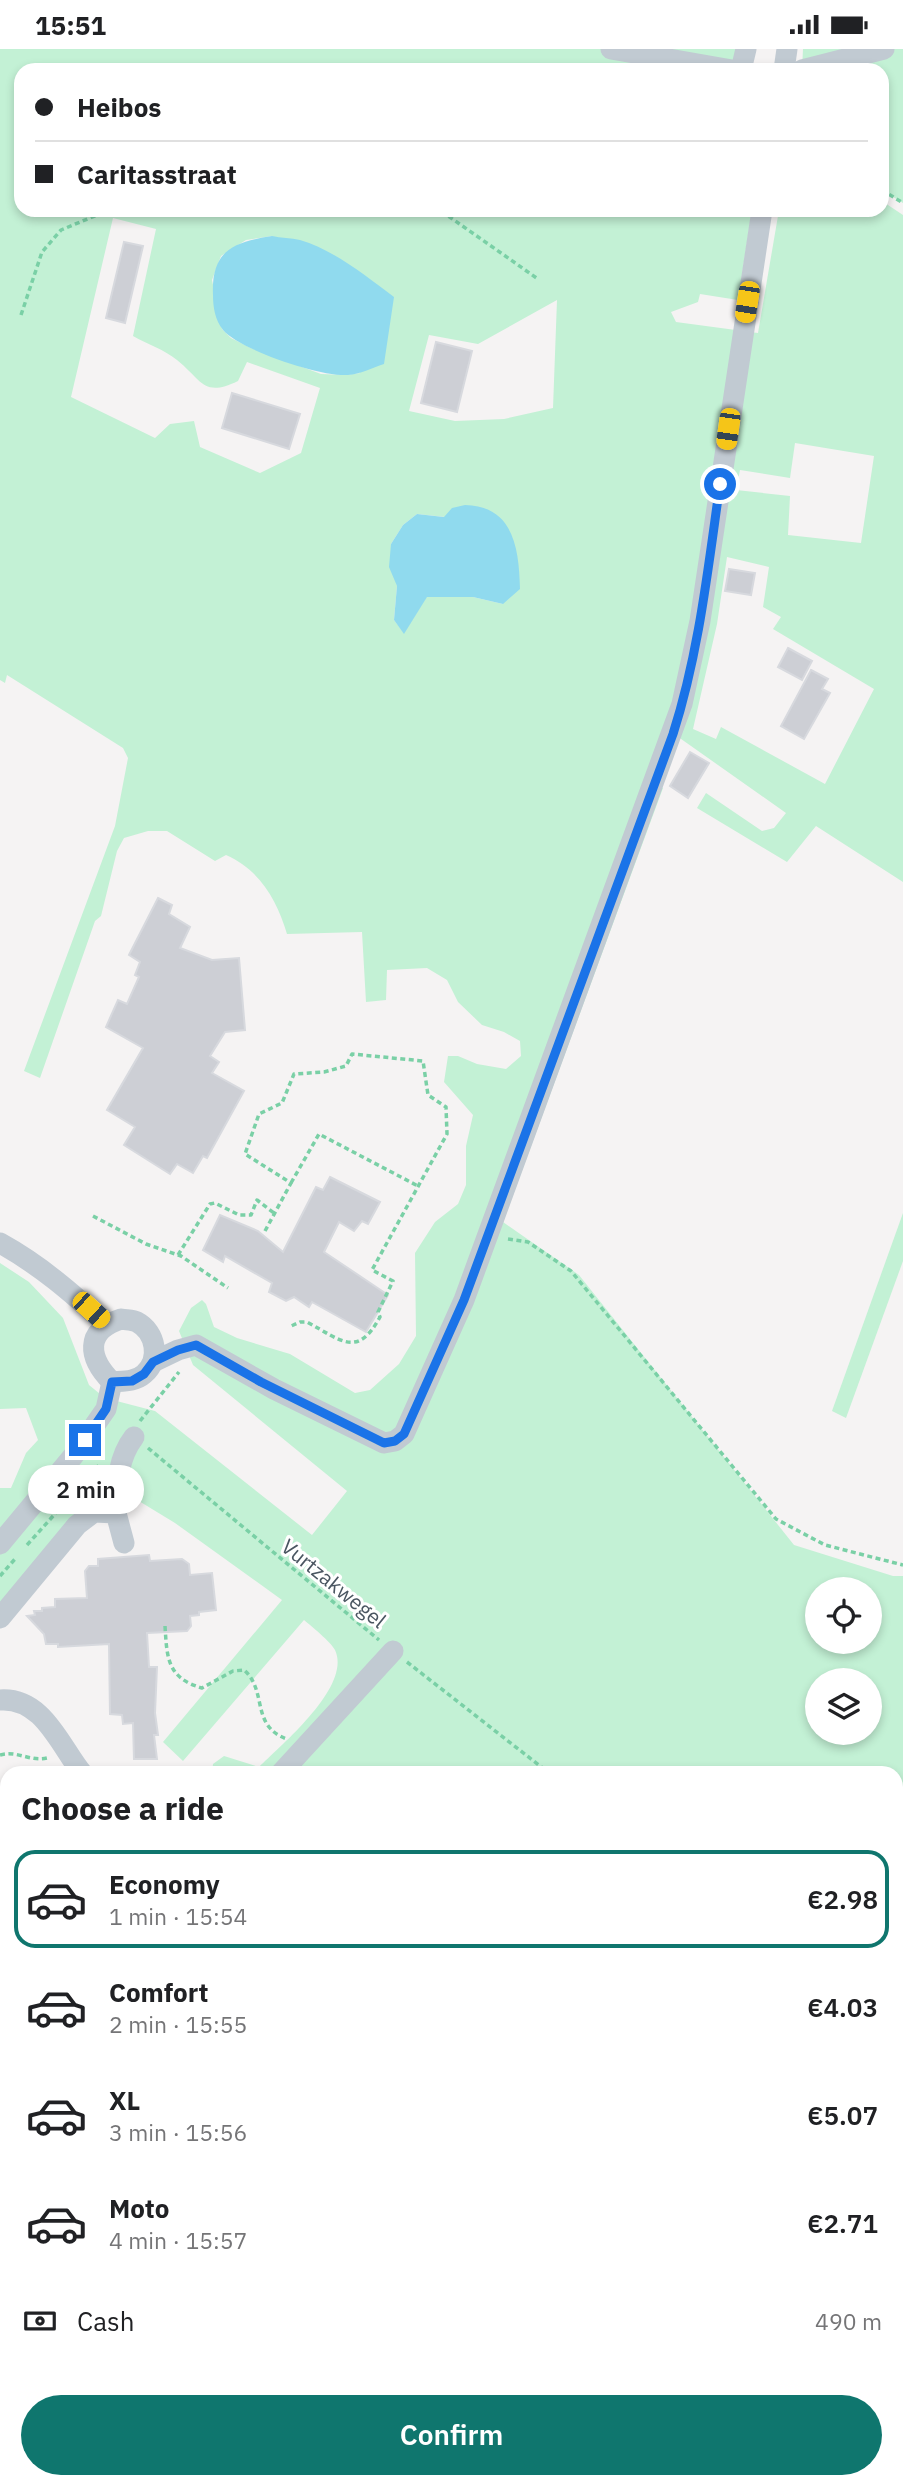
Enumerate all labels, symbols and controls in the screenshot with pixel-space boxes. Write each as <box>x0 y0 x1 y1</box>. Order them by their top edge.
text: 15:51 <box>35 8 106 42</box>
text: Heibos <box>77 90 161 124</box>
text: Caritasstraat <box>77 157 237 191</box>
car <box>734 280 761 324</box>
car <box>715 407 742 451</box>
route start <box>704 468 736 500</box>
car <box>69 1288 114 1332</box>
route end <box>69 1424 101 1456</box>
callout: 2 min <box>27 1465 143 1513</box>
text: 2 min <box>56 1474 116 1504</box>
street label: Vurtzakwegel <box>276 1532 392 1634</box>
map controls <box>805 1577 882 1745</box>
button: locate <box>805 1577 882 1654</box>
button: layers <box>805 1668 882 1745</box>
text: Choose a ride <box>21 1787 224 1829</box>
text: Economy <box>109 1867 220 1901</box>
icon: car <box>25 1868 88 1931</box>
text: €2.98 <box>807 1882 878 1916</box>
text: 1 min · 15:54 <box>109 1901 247 1931</box>
text: Comfort <box>109 1975 208 2009</box>
icon: car <box>25 1976 88 2039</box>
text: €4.03 <box>807 1990 878 2024</box>
text: 2 min · 15:55 <box>109 2009 247 2039</box>
text: XL <box>109 2083 140 2117</box>
icon: car <box>25 2084 88 2147</box>
text: €5.07 <box>807 2098 878 2132</box>
text: 3 min · 15:56 <box>109 2117 247 2147</box>
text: Moto <box>109 2191 169 2225</box>
icon: car <box>25 2192 88 2255</box>
text: €2.71 <box>807 2206 878 2240</box>
text: 4 min · 15:57 <box>109 2225 247 2255</box>
icon: cash <box>21 2302 59 2340</box>
text: Cash <box>77 2304 134 2338</box>
text: 490 m <box>815 2306 882 2336</box>
button: Confirm <box>21 2395 882 2475</box>

